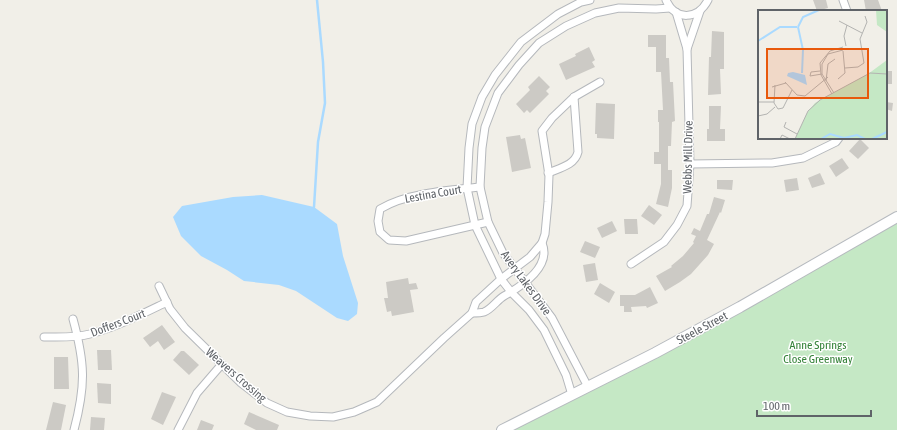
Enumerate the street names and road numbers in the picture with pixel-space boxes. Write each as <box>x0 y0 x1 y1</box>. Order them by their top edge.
street label: Webbs Mill Drive <box>680 120 696 194</box>
street label: Lestina Court <box>404 182 463 206</box>
street label: Avery Lakes Drive <box>498 248 554 318</box>
street label: Doffers Court <box>89 306 148 340</box>
street label: Steele Street <box>674 308 730 347</box>
street label: Weavers Crossing <box>203 345 270 406</box>

